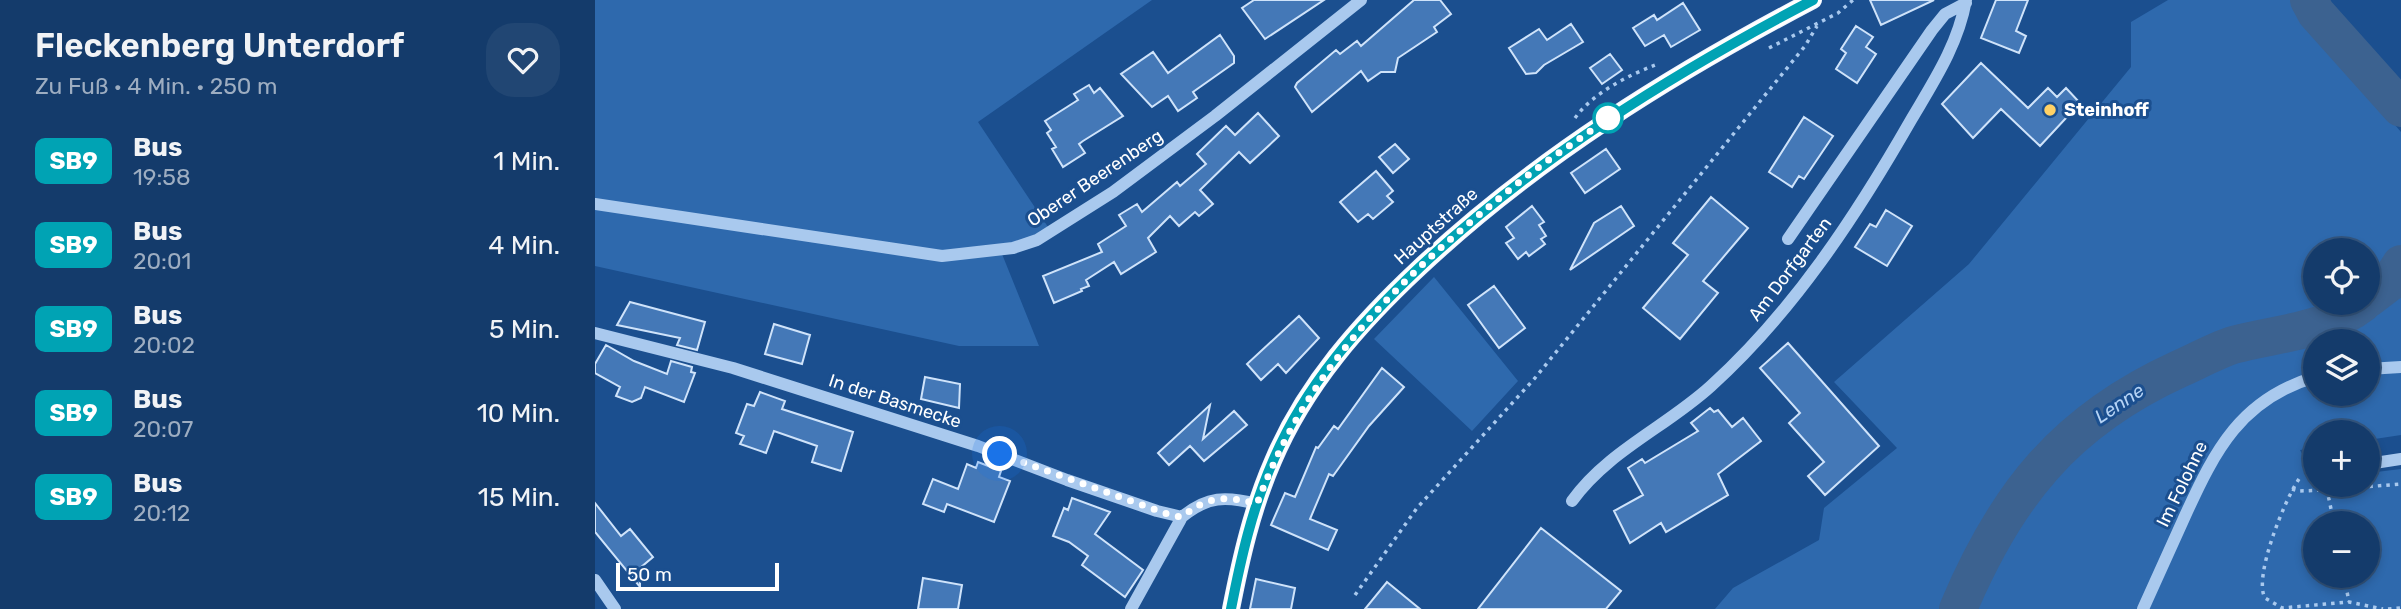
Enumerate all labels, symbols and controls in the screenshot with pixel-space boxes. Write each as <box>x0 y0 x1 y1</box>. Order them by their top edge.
button: heart <box>486 23 560 97</box>
text: Fleckenberg Unterdorf <box>35 26 404 65</box>
text: Zu Fuß · 4 Min. · 250 m <box>35 72 278 100</box>
place label: Steinhoff <box>2064 99 2149 121</box>
marker: Steinhoff <box>2042 102 2058 118</box>
unlabelled marker <box>1593 103 1623 133</box>
street label: Oberer Beerenberg <box>1023 125 1167 231</box>
text: Bus <box>133 132 182 163</box>
text: 1 Min. <box>493 146 560 177</box>
text: SB9 <box>49 147 98 175</box>
text: 19:58 <box>133 163 191 191</box>
street label: Hauptstraße <box>1390 183 1482 269</box>
street label: Am Dorfgarten <box>1744 213 1836 325</box>
text: Bus <box>133 216 182 247</box>
text: 4 Min. <box>488 230 560 261</box>
text: SB9 <box>49 231 98 259</box>
map controls <box>2303 238 2380 588</box>
button: locate <box>2303 238 2380 315</box>
text: 20:01 <box>133 247 191 275</box>
text: Bus <box>133 300 182 331</box>
text: 5 Min. <box>489 314 560 345</box>
text: SB9 <box>49 315 98 343</box>
button: layers <box>2303 329 2380 406</box>
text: 20:02 <box>133 331 195 359</box>
street label: In der Basmecke <box>826 369 964 433</box>
water label: Lenne <box>2090 378 2149 428</box>
text: Bus <box>133 384 182 415</box>
text: 10 Min. <box>477 398 560 429</box>
text: SB9 <box>49 399 98 427</box>
text: 20:07 <box>133 415 193 443</box>
button: + <box>2303 420 2380 497</box>
your location <box>982 436 1017 471</box>
street label: Im Folohne <box>2152 438 2212 530</box>
text: Bus <box>133 468 182 499</box>
text: 15 Min. <box>478 482 560 513</box>
text: SB9 <box>49 483 98 511</box>
text: 20:12 <box>133 499 190 527</box>
button: − <box>2303 511 2380 588</box>
scale bar <box>616 560 779 592</box>
text: 50 m <box>627 563 672 586</box>

